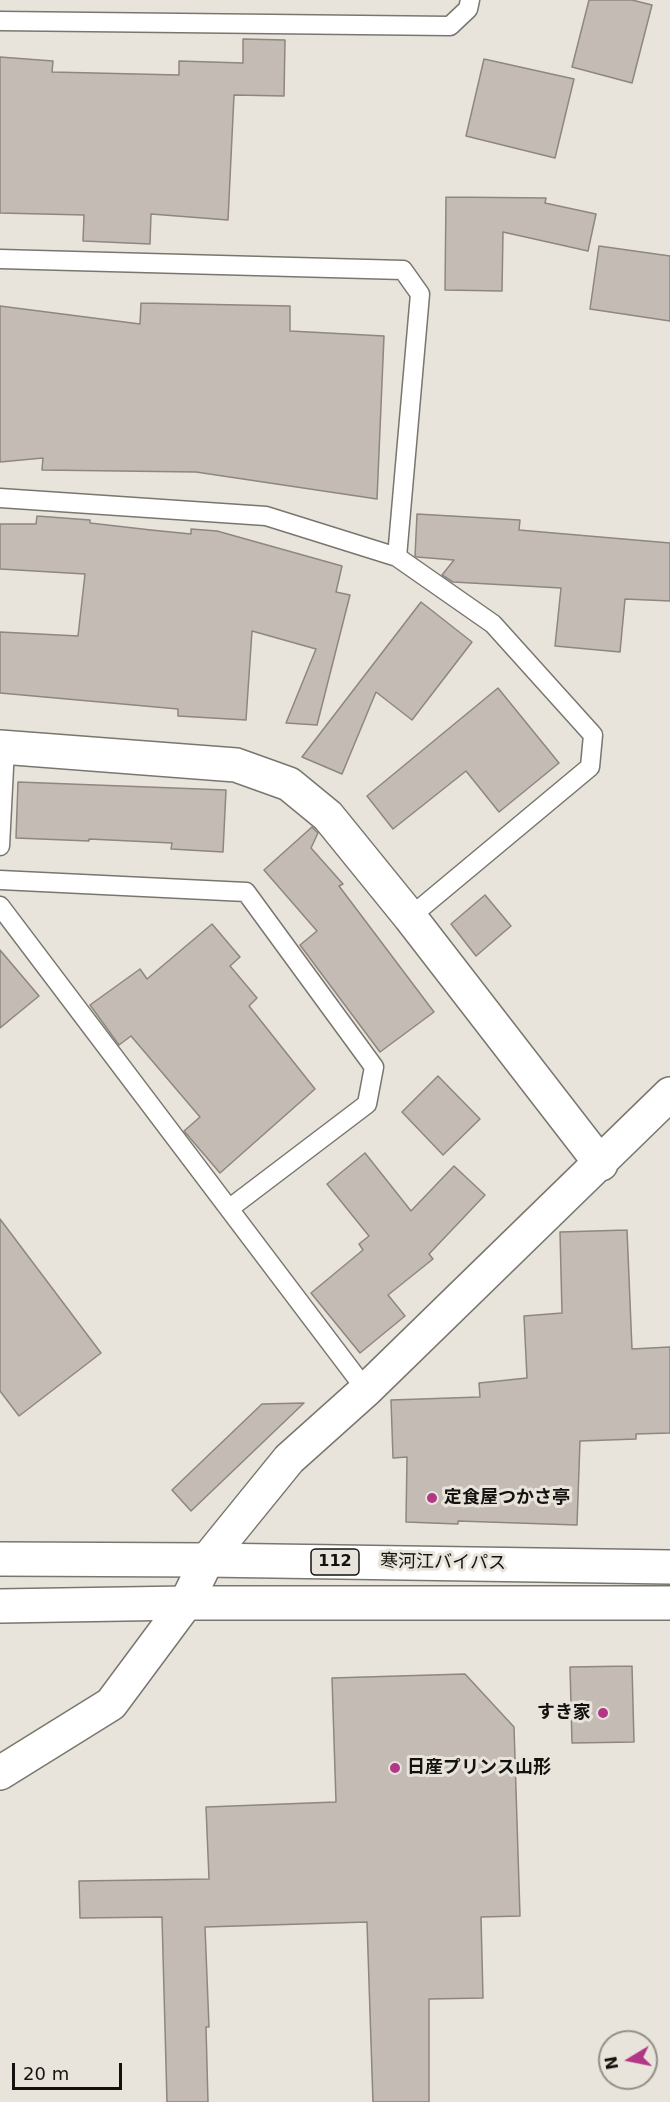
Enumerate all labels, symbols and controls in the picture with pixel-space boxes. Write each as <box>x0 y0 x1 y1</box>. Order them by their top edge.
place label: 定食屋つかさ亭 <box>444 1487 570 1509</box>
marker: 定食屋つかさ亭 <box>425 1491 439 1505</box>
road number: 112 <box>311 1549 359 1575</box>
street label: 寒河江バイパス <box>380 1551 506 1575</box>
place label: すき家 <box>537 1702 591 1724</box>
marker: すき家 <box>596 1706 610 1720</box>
place label: 日産プリンス山形 <box>407 1757 551 1779</box>
marker: 日産プリンス山形 <box>388 1761 402 1775</box>
north arrow <box>598 2030 658 2090</box>
scale bar <box>15 2051 124 2089</box>
text: N <box>601 2055 622 2071</box>
text: 20 m <box>23 2063 69 2084</box>

